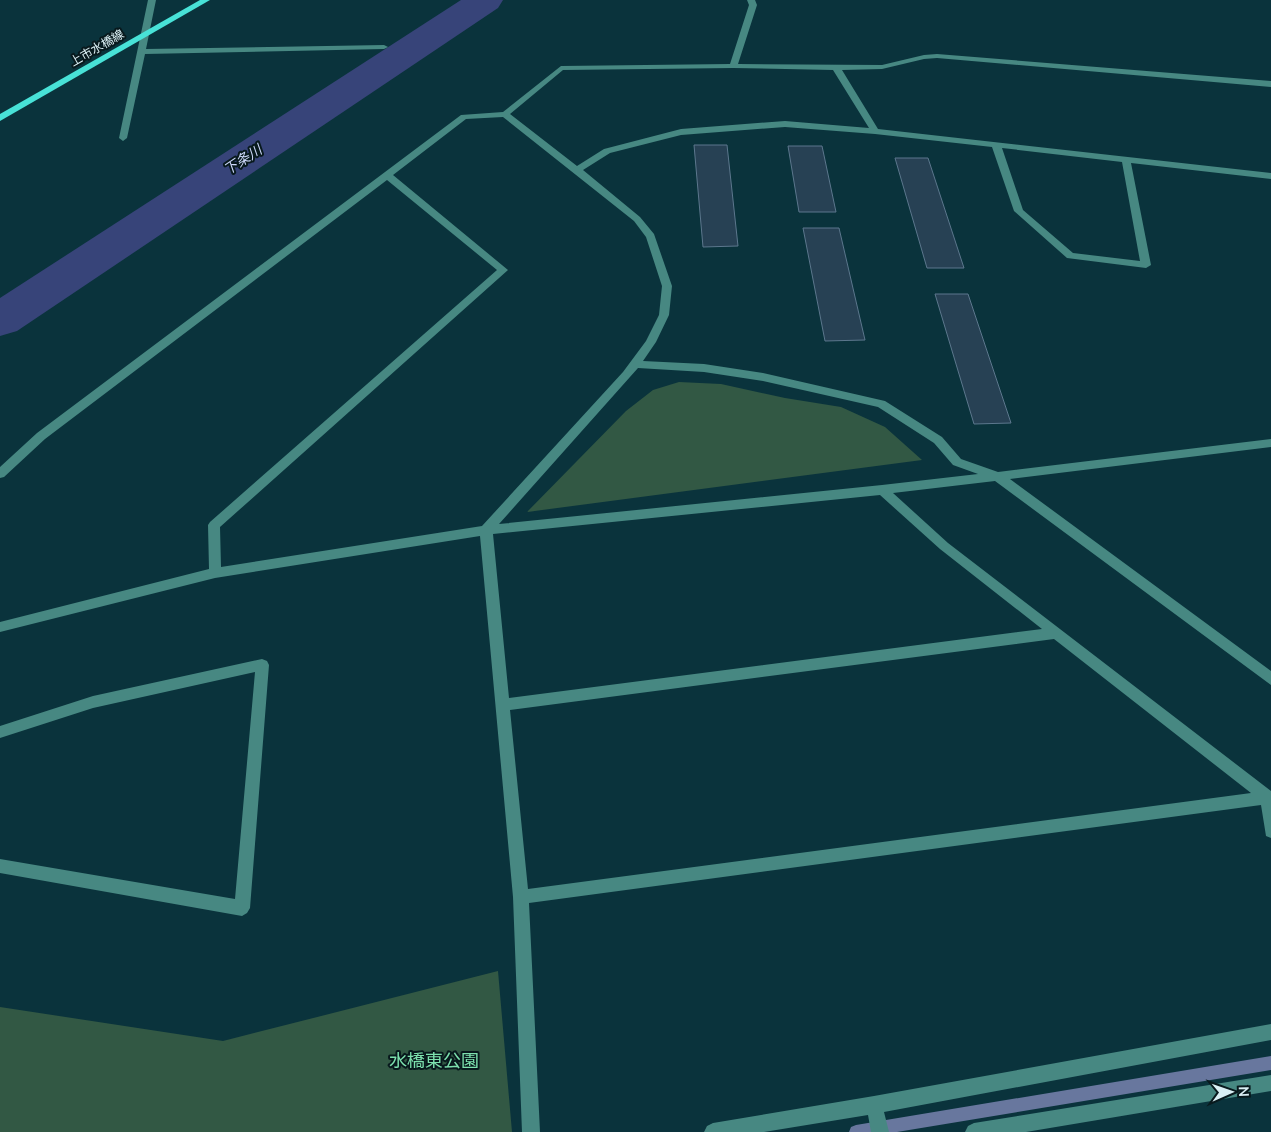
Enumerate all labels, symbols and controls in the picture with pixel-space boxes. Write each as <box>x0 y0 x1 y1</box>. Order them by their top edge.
street label: 上市水橋線 <box>67 26 127 70</box>
water label: 下条川 <box>220 140 267 179</box>
park label: 水橋東公園 <box>389 1049 479 1073</box>
north arrow <box>1206 1067 1256 1117</box>
text: N <box>1234 1086 1253 1097</box>

